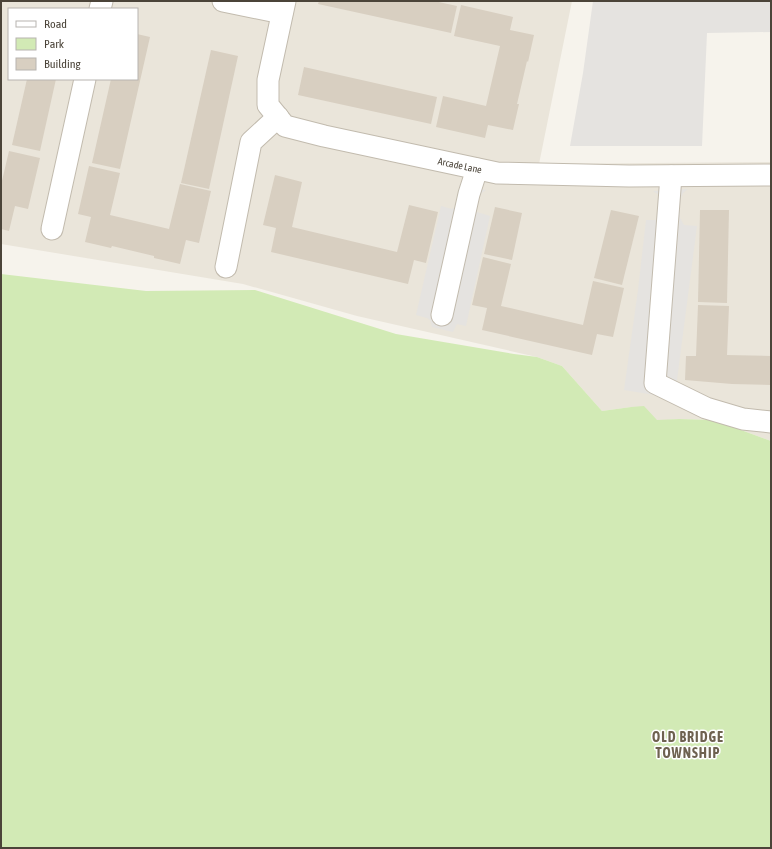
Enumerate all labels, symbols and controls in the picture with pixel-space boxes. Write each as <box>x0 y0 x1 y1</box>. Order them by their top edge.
legend <box>8 8 138 80</box>
text: Road <box>44 17 67 31</box>
text: Park <box>44 37 65 51</box>
text: Building <box>44 57 82 71</box>
street label: Arcade Lane <box>437 155 483 176</box>
district label: OLD BRIDGE TOWNSHIP <box>652 729 724 761</box>

